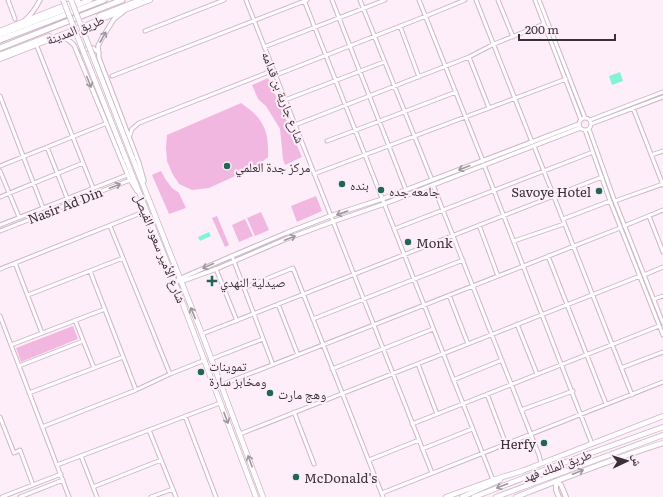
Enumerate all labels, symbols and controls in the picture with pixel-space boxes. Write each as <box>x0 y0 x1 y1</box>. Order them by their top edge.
street label: طريق المدينة <box>43 9 107 49</box>
scale bar <box>519 16 615 42</box>
text: 200 m <box>525 20 559 38</box>
one-way arrow <box>100 31 107 43</box>
street label: شارع جارية بن قدامه <box>257 48 310 146</box>
one-way arrow <box>86 75 94 87</box>
place label: مركز جدة العلمي <box>235 157 311 178</box>
marker: مركز جدة العلمي <box>222 161 232 171</box>
one-way arrow <box>458 164 470 172</box>
place label: بنده <box>350 175 369 194</box>
marker: بنده <box>337 179 347 189</box>
place label: جامعه جده <box>389 181 440 200</box>
street label: Nasir Ad Din <box>25 182 106 228</box>
one-way arrow <box>108 182 120 190</box>
place label: Savoye Hotel <box>511 182 592 201</box>
marker: جامعه جده <box>376 185 386 195</box>
marker: Savoye Hotel <box>594 186 604 196</box>
street label: شارع الأمير سعود الفيصل <box>129 190 192 306</box>
one-way arrow <box>336 209 348 217</box>
place label: Monk <box>416 233 454 252</box>
one-way arrow <box>283 234 295 242</box>
marker: Monk <box>403 237 413 247</box>
one-way arrow <box>202 263 214 270</box>
place label: صيدلية النهدي <box>220 272 286 293</box>
marker: صيدلية النهدي <box>207 276 217 286</box>
one-way arrow <box>189 308 196 320</box>
place label: تموينات ومخابز سارة <box>209 356 267 390</box>
marker: تموينات ومخابز سارة <box>196 367 206 377</box>
place label: وهج مارت <box>278 384 326 404</box>
marker: وهج مارت <box>265 388 275 398</box>
one-way arrow <box>222 411 230 423</box>
place label: Herfy <box>500 434 537 453</box>
marker: Herfy <box>539 438 549 448</box>
north arrow <box>607 441 647 481</box>
street label: طريق الملك فهد <box>520 444 594 486</box>
text: ش <box>629 454 646 467</box>
one-way arrow <box>245 455 253 467</box>
place label: McDonald's <box>304 468 377 487</box>
one-way arrow <box>572 468 584 476</box>
marker: McDonald's <box>291 472 301 482</box>
one-way arrow <box>497 482 509 490</box>

